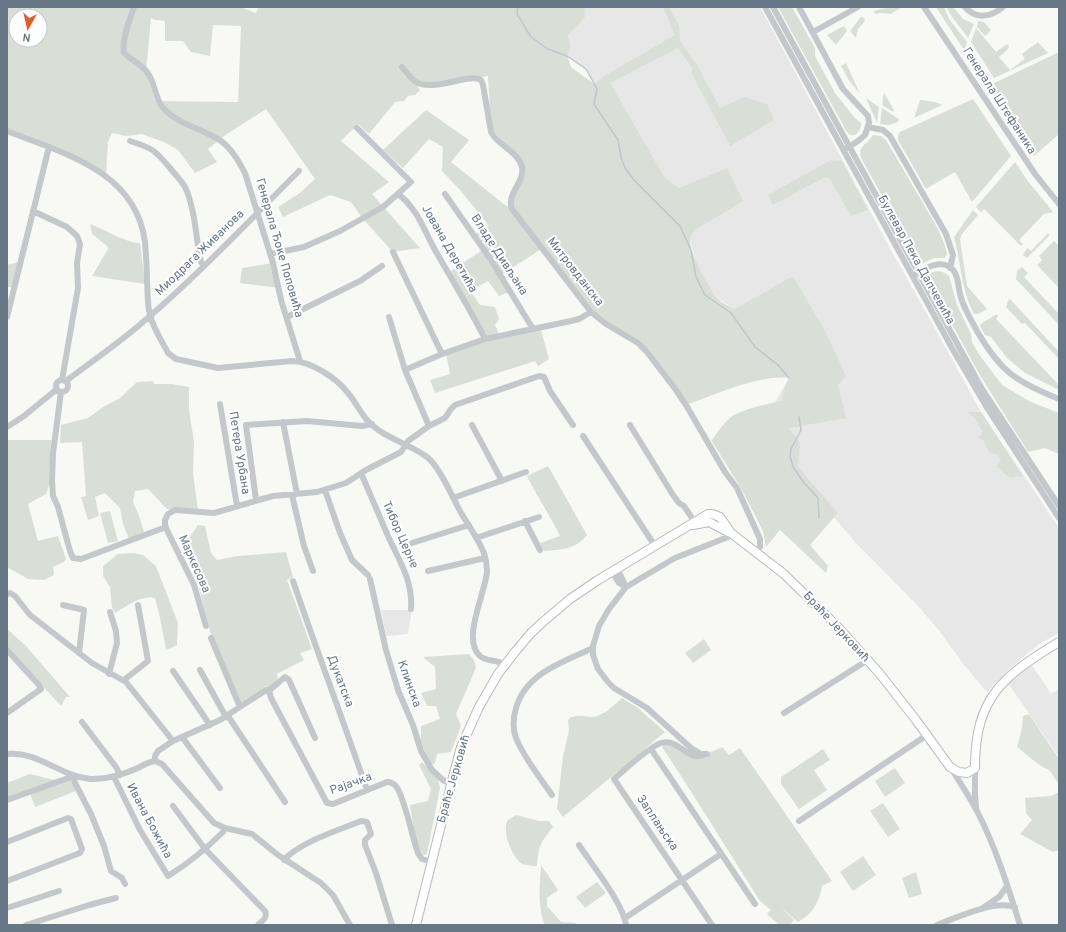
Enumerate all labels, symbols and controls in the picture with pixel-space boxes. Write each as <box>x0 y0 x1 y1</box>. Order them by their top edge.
north arrow <box>8 8 48 48</box>
text: N <box>22 29 32 44</box>
street label: Генерала Штефаника <box>958 45 1040 157</box>
street label: Генерала Ђоке Поповића <box>251 177 307 319</box>
street label: Булевар Пека Дапчевића <box>874 193 958 327</box>
street label: Јована Деретића <box>417 202 481 296</box>
street label: Миодрага Живанова <box>152 206 248 300</box>
street label: Владе Дивљана <box>467 211 531 299</box>
street label: Митровданска <box>543 234 607 310</box>
street label: Петера Урбана <box>225 410 253 496</box>
street label: Тибор Церне <box>378 499 422 571</box>
street label: Маркесова <box>174 533 214 595</box>
street label: Браће Јерковић <box>799 588 873 666</box>
street label: Дукатска <box>323 653 357 709</box>
street label: Клинска <box>393 658 425 710</box>
street label: Браће Јерковић <box>434 733 474 825</box>
street label: Рајачка <box>328 769 374 799</box>
street label: Ивана Божића <box>122 781 176 861</box>
street label: Заплањска <box>632 792 682 854</box>

